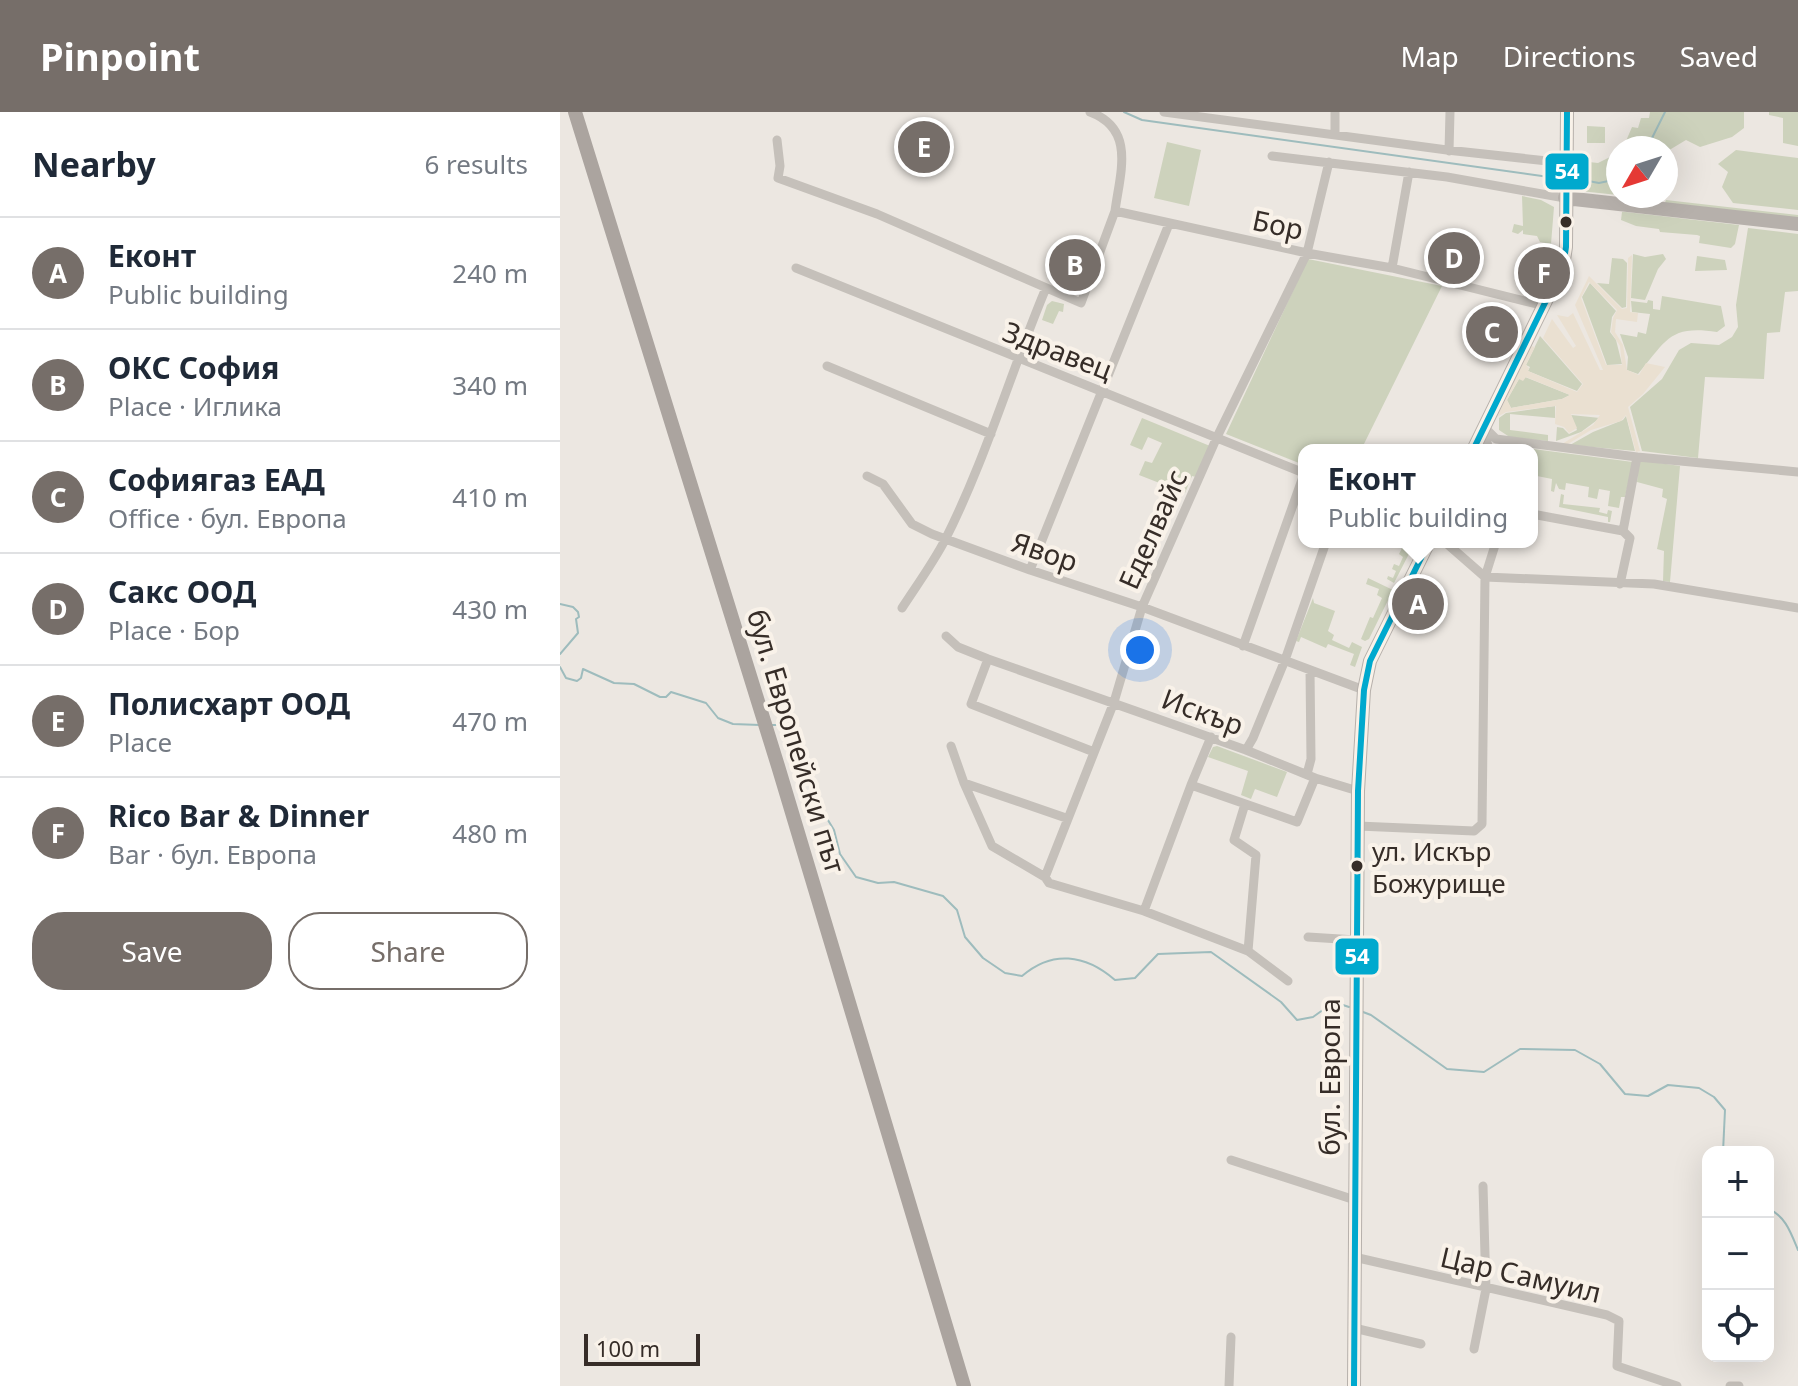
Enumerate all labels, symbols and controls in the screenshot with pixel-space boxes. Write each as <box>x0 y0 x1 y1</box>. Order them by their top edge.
text: Pinpoint <box>40 30 200 82</box>
text: Map <box>1400 37 1459 75</box>
text: Directions <box>1503 37 1636 75</box>
text: Saved <box>1680 37 1758 75</box>
pin: E <box>898 117 950 177</box>
north arrow <box>1606 136 1678 208</box>
text: Nearby <box>32 141 156 187</box>
text: 6 results <box>424 146 528 182</box>
line badge: 54 <box>1544 152 1590 191</box>
text: 54 <box>1554 155 1580 185</box>
street label: Бор <box>1249 200 1307 248</box>
unlabelled marker <box>1558 214 1574 230</box>
pin: D <box>1428 228 1480 288</box>
text: Еконт <box>108 235 196 276</box>
pin: B <box>1049 235 1101 295</box>
pin: F <box>1518 243 1570 303</box>
text: A <box>49 255 67 291</box>
text: 240 m <box>452 255 528 291</box>
text: Public building <box>108 276 289 312</box>
pin: C <box>1466 302 1518 362</box>
street label: Здравец <box>998 312 1118 388</box>
text: ОКС София <box>108 347 279 388</box>
text: B <box>49 367 67 403</box>
text: 340 m <box>452 367 528 403</box>
text: Place · Иглика <box>108 388 282 424</box>
popup <box>1298 444 1538 548</box>
text: Еконт <box>1328 458 1416 499</box>
text: Софиягаз ЕАД <box>108 459 325 500</box>
street label: Еделвайс <box>1109 463 1195 595</box>
text: C <box>50 479 66 515</box>
text: 410 m <box>452 479 528 515</box>
text: Public building <box>1328 499 1508 535</box>
text: Office · бул. Европа <box>108 500 347 536</box>
street label: Явор <box>1007 522 1083 580</box>
text: Сакс ООД <box>108 571 256 612</box>
pin: A <box>1392 574 1444 634</box>
text: D <box>48 591 68 627</box>
text: 430 m <box>452 591 528 627</box>
street label: бул. Европейски път <box>739 605 855 877</box>
text: Place · Бор <box>108 612 240 648</box>
your location <box>1120 630 1160 670</box>
street label: Искър <box>1157 679 1249 743</box>
text: Полисхарт ООД <box>108 683 350 724</box>
text: E <box>51 703 65 739</box>
text: 470 m <box>452 703 528 739</box>
text: Place <box>108 724 172 760</box>
text: Rico Bar & Dinner <box>108 795 369 836</box>
text: F <box>51 815 65 851</box>
text: 480 m <box>452 815 528 851</box>
place label: ул. Искър Божурище <box>1372 833 1505 901</box>
text: Bar · бул. Европа <box>108 836 317 872</box>
marker: ул. Искър Божурище <box>1349 858 1365 874</box>
button: Save <box>32 912 272 990</box>
button: Share <box>288 912 528 990</box>
line badge: 54 <box>1334 937 1380 976</box>
text: 54 <box>1344 940 1370 970</box>
street label: бул. Европа <box>1310 998 1348 1156</box>
map controls <box>1702 1146 1774 1362</box>
button: + <box>1702 1146 1774 1218</box>
button: − <box>1702 1218 1774 1290</box>
street label: Цар Самуил <box>1437 1237 1605 1311</box>
button: locate <box>1702 1290 1774 1362</box>
scale bar <box>584 1330 700 1366</box>
text: 100 m <box>596 1333 660 1363</box>

